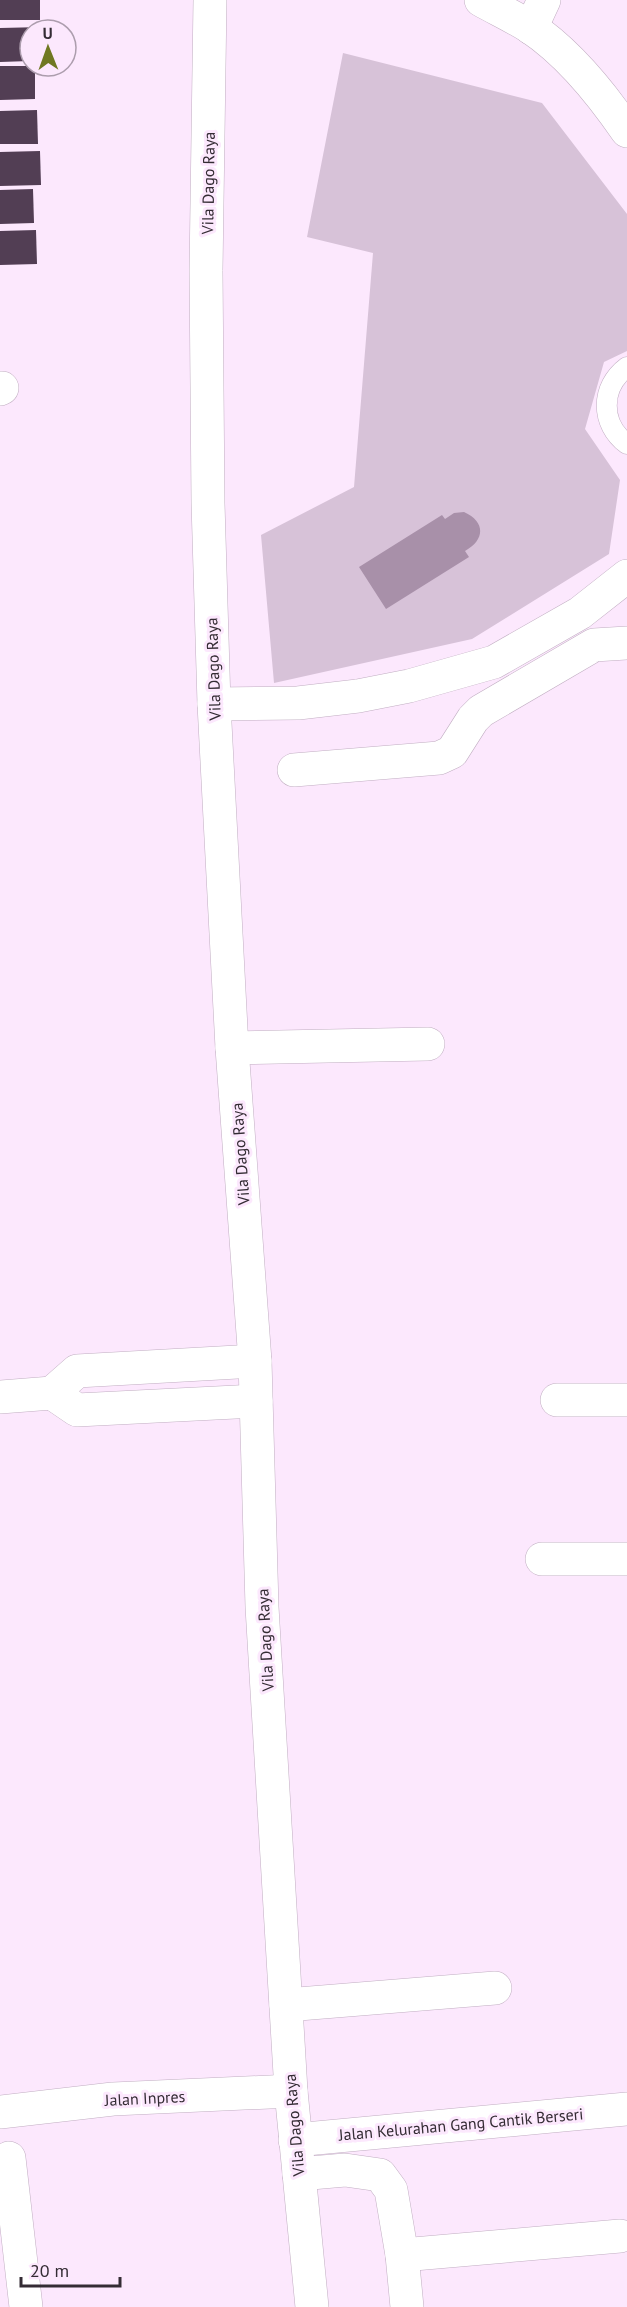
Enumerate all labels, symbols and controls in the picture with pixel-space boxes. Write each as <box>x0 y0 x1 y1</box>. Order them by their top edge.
north arrow <box>18 18 78 78</box>
text: U <box>43 23 53 43</box>
street label: Vila Dago Raya <box>197 131 219 236</box>
street label: Vila Dago Raya <box>201 617 225 722</box>
street label: Vila Dago Raya <box>226 1102 254 1207</box>
street label: Vila Dago Raya <box>252 1588 278 1693</box>
street label: Vila Dago Raya <box>280 2073 309 2178</box>
street label: Jalan Inpres <box>103 2086 186 2110</box>
street label: Jalan Kelurahan Gang Cantik Berseri <box>337 2103 584 2145</box>
scale bar <box>21 2250 120 2288</box>
text: 20 m <box>30 2259 69 2282</box>

